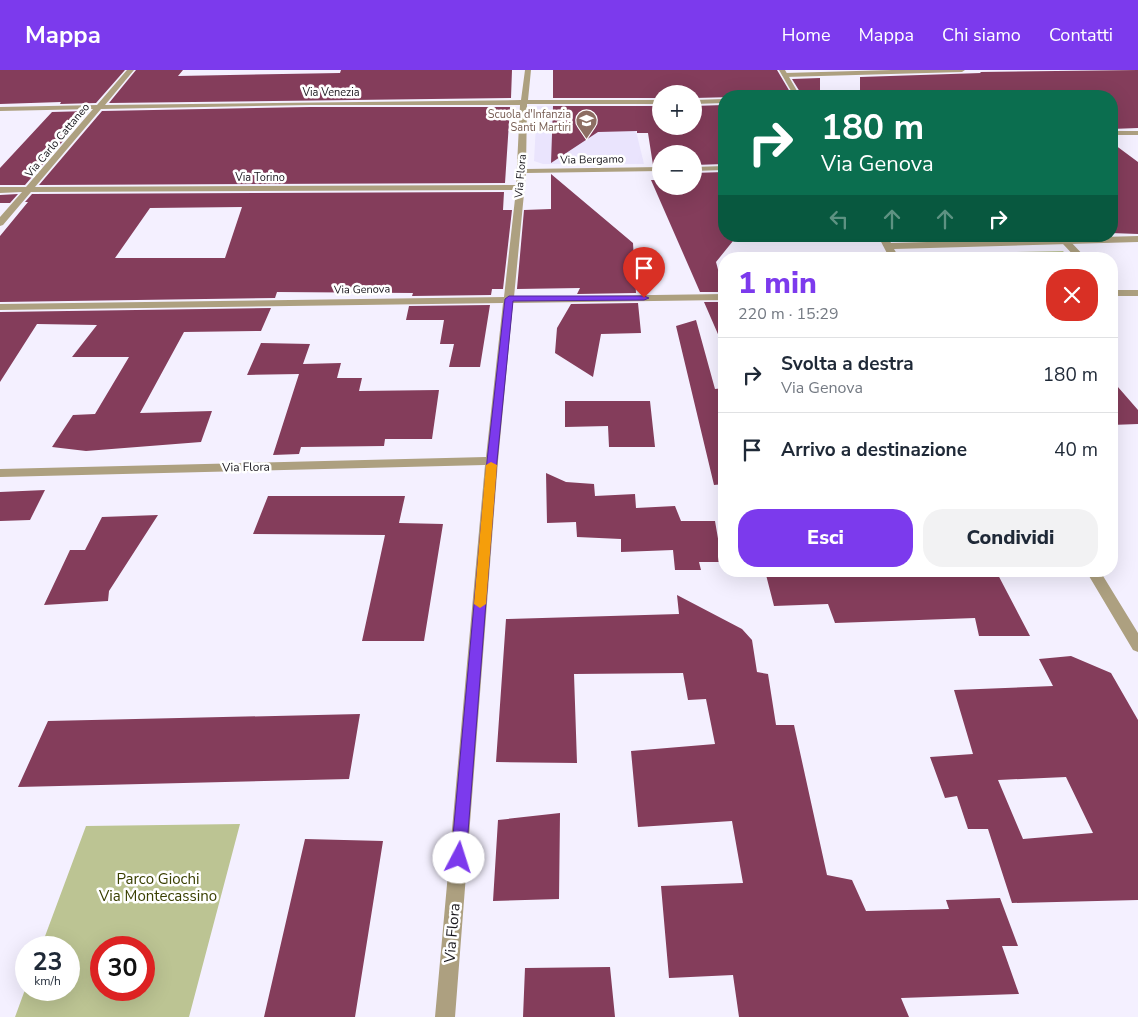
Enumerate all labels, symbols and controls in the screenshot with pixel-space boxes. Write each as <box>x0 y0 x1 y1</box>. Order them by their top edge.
text: Mappa <box>25 19 101 51</box>
text: Home <box>782 23 830 47</box>
text: Mappa <box>858 23 914 47</box>
text: Chi siamo <box>942 23 1021 47</box>
text: Contatti <box>1049 23 1113 47</box>
street label: Via Venezia <box>301 85 360 100</box>
map controls <box>652 85 702 195</box>
button: + <box>652 85 702 135</box>
street label: Via Carlo Cattaneo <box>21 100 93 181</box>
text: 180 m <box>821 104 924 151</box>
place label: Scuola d'Infanzia Santi Martiri <box>488 107 571 135</box>
school or university icon: Scuola d'Infanzia Santi Martiri <box>575 108 599 139</box>
icon: right <box>738 110 803 175</box>
button: − <box>652 145 702 195</box>
text: Via Genova <box>821 149 934 179</box>
street label: Via Bergamo <box>559 151 624 168</box>
street label: Via Flora <box>511 153 530 200</box>
street label: Via Torino <box>234 170 285 185</box>
icon: left <box>825 205 853 233</box>
icon: ahead <box>878 205 906 233</box>
icon: ahead <box>931 205 959 233</box>
icon: right <box>984 205 1012 233</box>
pin <box>623 247 665 298</box>
icon: arrive <box>630 254 658 282</box>
text: 1 min <box>738 263 817 304</box>
button: close <box>1046 269 1098 321</box>
street label: Via Genova <box>333 282 390 298</box>
text: 220 m · 15:29 <box>738 303 839 325</box>
text: Svolta a destra <box>781 351 914 377</box>
icon: right <box>738 361 766 389</box>
text: 180 m <box>1043 362 1098 388</box>
text: Via Genova <box>781 377 863 399</box>
icon: arrive <box>738 436 766 464</box>
text: Arrivo a destinazione <box>781 437 967 463</box>
text: 40 m <box>1054 437 1098 463</box>
street label: Via Flora <box>221 459 270 475</box>
button: Esci <box>738 509 913 567</box>
button: Condividi <box>923 509 1098 567</box>
position arrow <box>432 831 484 883</box>
park label: Parco Giochi Via Montecassino <box>98 869 217 906</box>
street label: Via Flora <box>439 902 465 965</box>
speed limit sign: 30 <box>90 936 155 1001</box>
text: 23 <box>32 945 63 979</box>
text: km/h <box>34 973 61 989</box>

